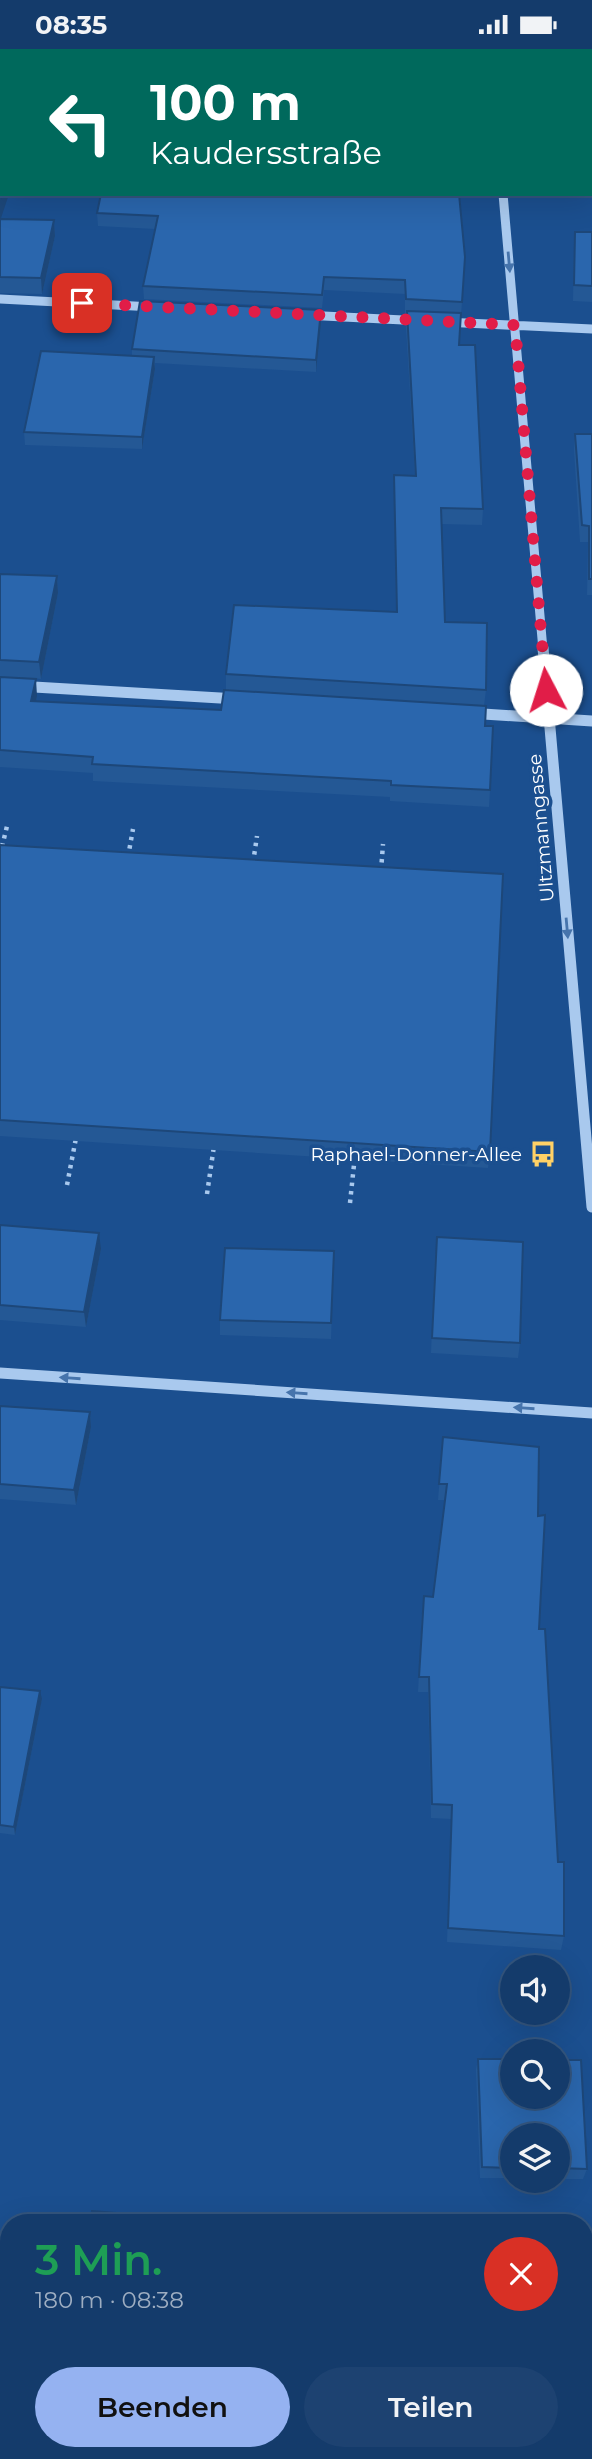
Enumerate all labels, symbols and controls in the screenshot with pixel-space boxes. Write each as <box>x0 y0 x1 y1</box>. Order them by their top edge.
text: 08:35 <box>35 9 107 41</box>
text: 100 m <box>150 73 301 132</box>
icon: left <box>35 77 126 168</box>
text: Kaudersstraße <box>150 133 382 172</box>
one-way arrow <box>504 251 515 273</box>
pin <box>52 273 112 333</box>
icon: arrive <box>63 284 101 322</box>
position arrow <box>509 653 583 727</box>
street label: Ultzmanngasse <box>523 753 559 903</box>
one-way arrow <box>562 917 573 939</box>
bus stop icon: Raphael-Donner-Allee <box>528 1139 558 1169</box>
place label: Raphael-Donner-Allee <box>310 1143 522 1166</box>
one-way arrow <box>59 1372 81 1383</box>
one-way arrow <box>286 1387 308 1398</box>
one-way arrow <box>513 1402 535 1413</box>
map controls <box>500 1955 570 2193</box>
button: sound <box>500 1955 570 2025</box>
button: search <box>500 2039 570 2109</box>
button: layers <box>500 2123 570 2193</box>
text: 3 Min. <box>35 2234 162 2286</box>
button: close <box>484 2237 558 2311</box>
text: 180 m · 08:38 <box>35 2286 184 2314</box>
button: Beenden <box>35 2367 290 2447</box>
button: Teilen <box>304 2367 558 2447</box>

